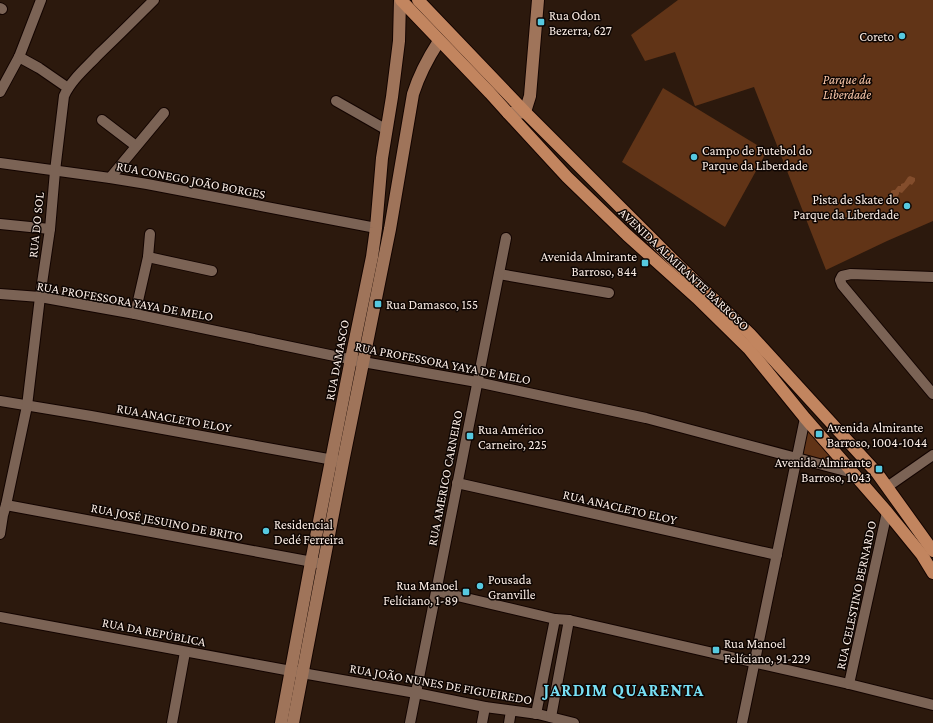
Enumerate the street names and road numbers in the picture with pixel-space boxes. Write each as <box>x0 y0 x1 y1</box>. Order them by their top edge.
street label: RUA CONEGO JOÃO BORGES <box>115 158 267 202</box>
street label: RUA DO SOL <box>25 191 47 259</box>
street label: AVENIDA ALMIRANTE BARROSO <box>616 205 752 334</box>
street label: RUA PROFESSORA YAYA DE MELO <box>36 278 215 324</box>
street label: RUA DAMASCO <box>322 318 352 401</box>
street label: RUA PROFESSORA YAYA DE MELO <box>354 339 532 387</box>
street label: RUA ANACLETO ELOY <box>115 401 233 436</box>
street label: RUA AMERICO CARNEIRO <box>425 409 466 547</box>
street label: RUA ANACLETO ELOY <box>562 487 678 527</box>
street label: RUA JOSÉ JESUINO DE BRITO <box>90 500 245 544</box>
street label: RUA CELESTINO BERNARDO <box>833 519 879 671</box>
street label: RUA DA REPÚBLICA <box>101 615 208 650</box>
street label: RUA JOÃO NUNES DE FIGUEIREDO <box>349 661 534 708</box>

